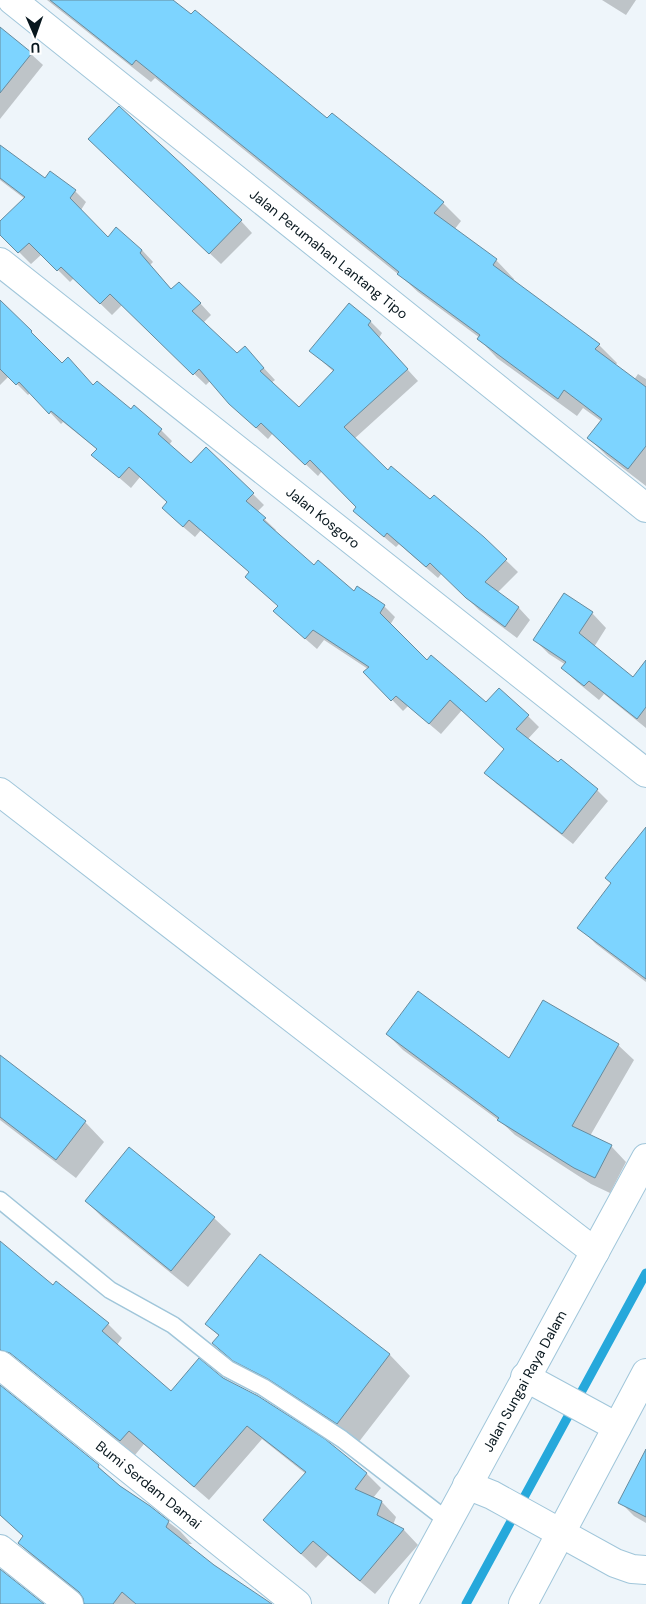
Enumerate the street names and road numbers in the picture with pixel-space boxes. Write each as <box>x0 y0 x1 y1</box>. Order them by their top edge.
street label: Jalan Perumahan Lantang Tipo <box>246 185 412 323</box>
street label: Jalan Kosgoro <box>283 483 364 552</box>
street label: Jalan Sungai Raya Dalam <box>479 1307 570 1455</box>
street label: Bumi Serdam Damai <box>92 1437 205 1533</box>

